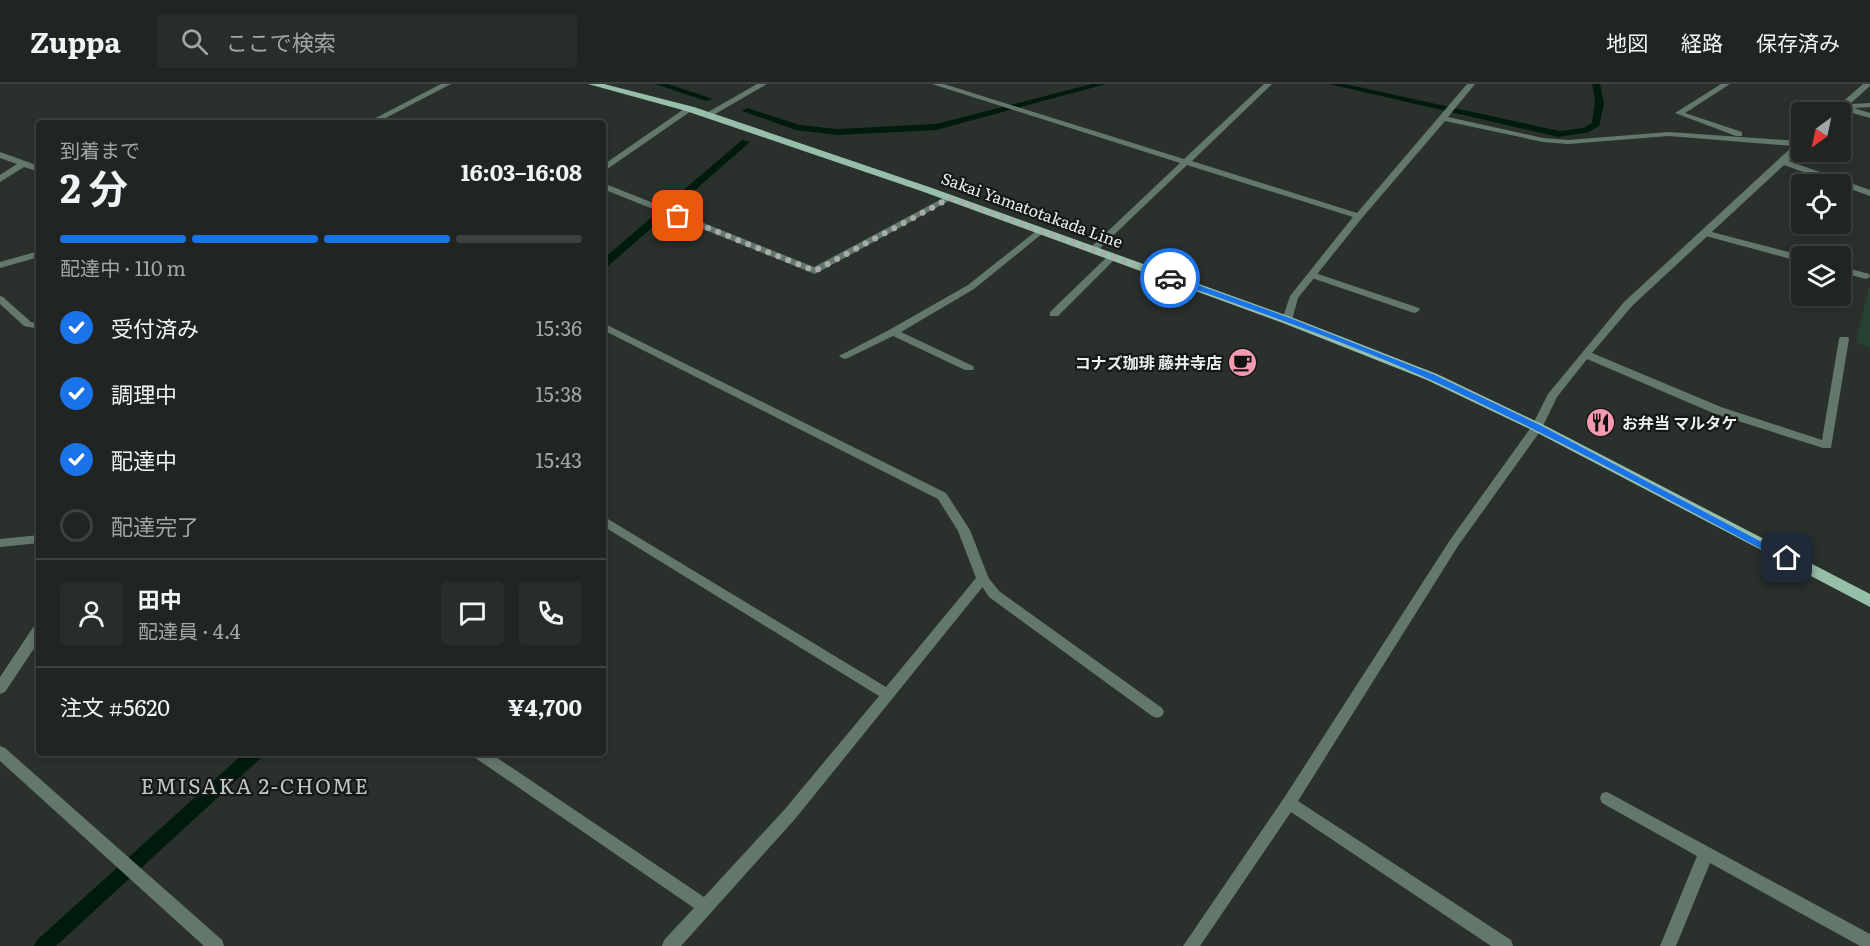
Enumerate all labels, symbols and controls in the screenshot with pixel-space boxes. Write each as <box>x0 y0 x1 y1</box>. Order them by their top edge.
search box <box>157 14 577 68</box>
text: Zuppa <box>30 20 121 62</box>
icon: search <box>178 25 211 58</box>
text: ここで検索 <box>226 25 336 58</box>
text: 地図 <box>1606 26 1648 57</box>
text: 経路 <box>1681 26 1723 57</box>
text: 保存済み <box>1756 26 1840 57</box>
north arrow <box>1791 102 1851 162</box>
map controls <box>1791 102 1851 306</box>
text: 到着まで <box>60 134 140 164</box>
text: 16:03–16:08 <box>461 155 582 188</box>
text: 2 分 <box>60 157 128 215</box>
street label: Sakai Yamatotakada Line <box>938 165 1126 253</box>
button: locate <box>1791 174 1851 234</box>
pin <box>652 190 703 241</box>
icon: bag <box>661 199 694 232</box>
button: layers <box>1791 246 1851 306</box>
courier <box>1140 248 1200 308</box>
text: 配達中 · 110 m <box>60 252 186 282</box>
icon: car <box>1154 262 1187 295</box>
icon: check <box>60 311 93 344</box>
text: 受付済み <box>111 311 199 344</box>
text: 15:36 <box>536 312 582 342</box>
cafe icon: コナズ珈琲 藤井寺店 <box>1227 347 1259 379</box>
place label: コナズ珈琲 藤井寺店 <box>1075 350 1222 374</box>
icon: check <box>60 377 93 410</box>
text: 調理中 <box>111 377 177 410</box>
text: 15:38 <box>535 378 582 408</box>
restaurant icon: お弁当 マルタケ <box>1585 407 1617 439</box>
place label: お弁当 マルタケ <box>1622 410 1737 434</box>
icon: check <box>60 443 93 476</box>
text: 配達中 <box>111 443 177 476</box>
text: 15:43 <box>536 444 582 474</box>
text: 配達完了 <box>111 509 199 542</box>
pin <box>1761 532 1812 583</box>
icon: home <box>1770 541 1803 574</box>
button: person <box>60 582 123 645</box>
text: 田中 <box>138 582 182 615</box>
button: chat <box>441 582 504 645</box>
button: phone <box>519 582 582 645</box>
text: 配達員 · 4.4 <box>138 615 241 645</box>
text: 注文 #5620 <box>60 690 170 723</box>
text: ¥4,700 <box>508 690 582 723</box>
district label: EMISAKA 2-CHOME <box>141 769 369 800</box>

